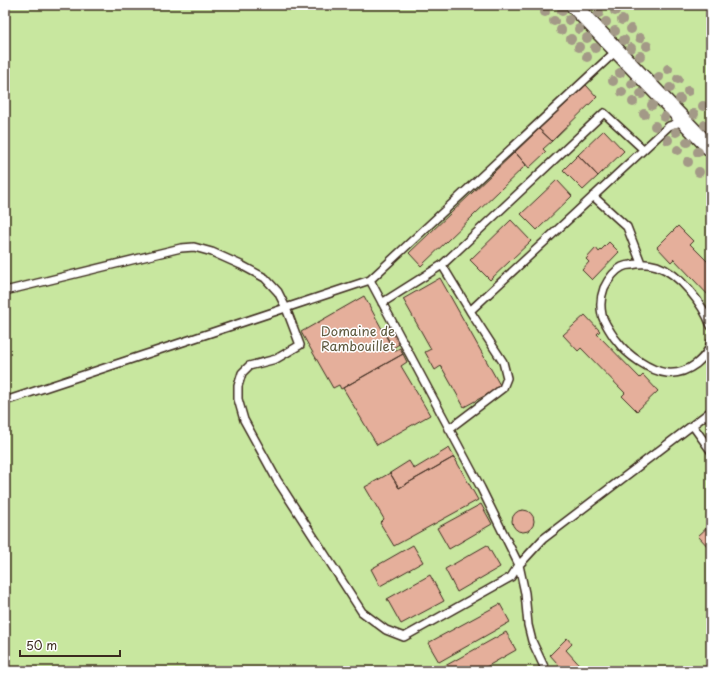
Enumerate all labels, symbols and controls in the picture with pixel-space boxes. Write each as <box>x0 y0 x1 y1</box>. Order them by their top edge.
park label: Domaine de Rambouillet <box>321 321 395 355</box>
scale bar <box>20 632 120 658</box>
text: 50 m <box>26 636 57 654</box>

